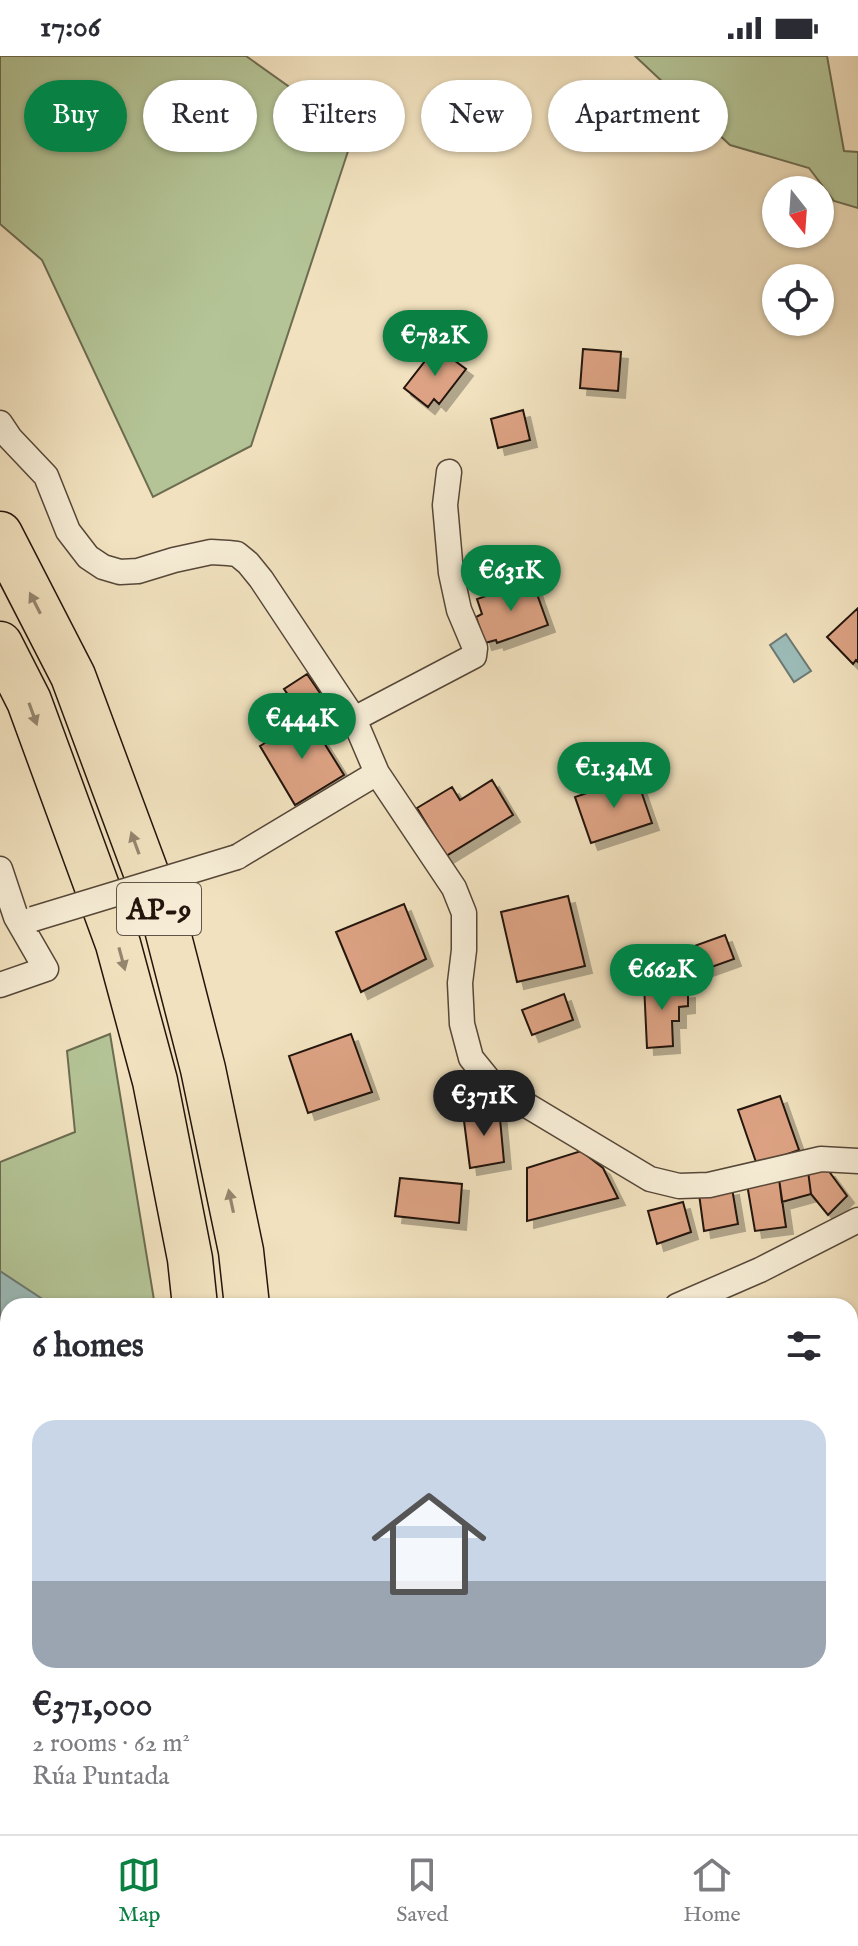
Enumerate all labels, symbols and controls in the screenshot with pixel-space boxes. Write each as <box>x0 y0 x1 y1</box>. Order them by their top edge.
text: 17:06 <box>40 9 101 47</box>
chip: Buy <box>24 80 127 152</box>
chip: Rent <box>143 80 257 152</box>
chip: Filters <box>273 80 405 152</box>
chip: New <box>421 80 532 152</box>
chip: Apartment <box>548 80 728 152</box>
north arrow <box>762 176 834 248</box>
map controls <box>762 176 834 336</box>
button: locate <box>762 264 834 336</box>
pin: €782K <box>379 310 491 378</box>
text: €782K <box>401 319 469 352</box>
pin: €631K <box>455 545 567 613</box>
text: €631K <box>479 554 543 587</box>
one-way arrow <box>29 591 42 614</box>
pin: €444K <box>246 693 358 761</box>
one-way arrow <box>28 702 40 726</box>
text: €444K <box>266 702 338 735</box>
pin: €1.34M <box>549 742 679 810</box>
text: €1.34M <box>575 751 653 784</box>
one-way arrow <box>128 831 141 855</box>
road number: AP-9 <box>117 883 201 935</box>
pin: €662K <box>606 944 718 1012</box>
one-way arrow <box>116 947 129 971</box>
text: €662K <box>628 953 696 986</box>
pin: €371K <box>428 1070 540 1138</box>
text: €371K <box>451 1079 517 1112</box>
one-way arrow <box>224 1189 237 1214</box>
icon: filters <box>782 1324 826 1368</box>
text: 6 homes <box>32 1325 144 1368</box>
icon: home <box>357 1472 501 1616</box>
text: €371,000 <box>32 1684 152 1727</box>
text: 2 rooms · 62 m² <box>32 1727 190 1760</box>
text: Rúa Puntada <box>32 1760 170 1793</box>
tab: Map <box>117 1853 161 1929</box>
tab: Saved <box>396 1853 448 1929</box>
tab: Home <box>683 1853 741 1929</box>

